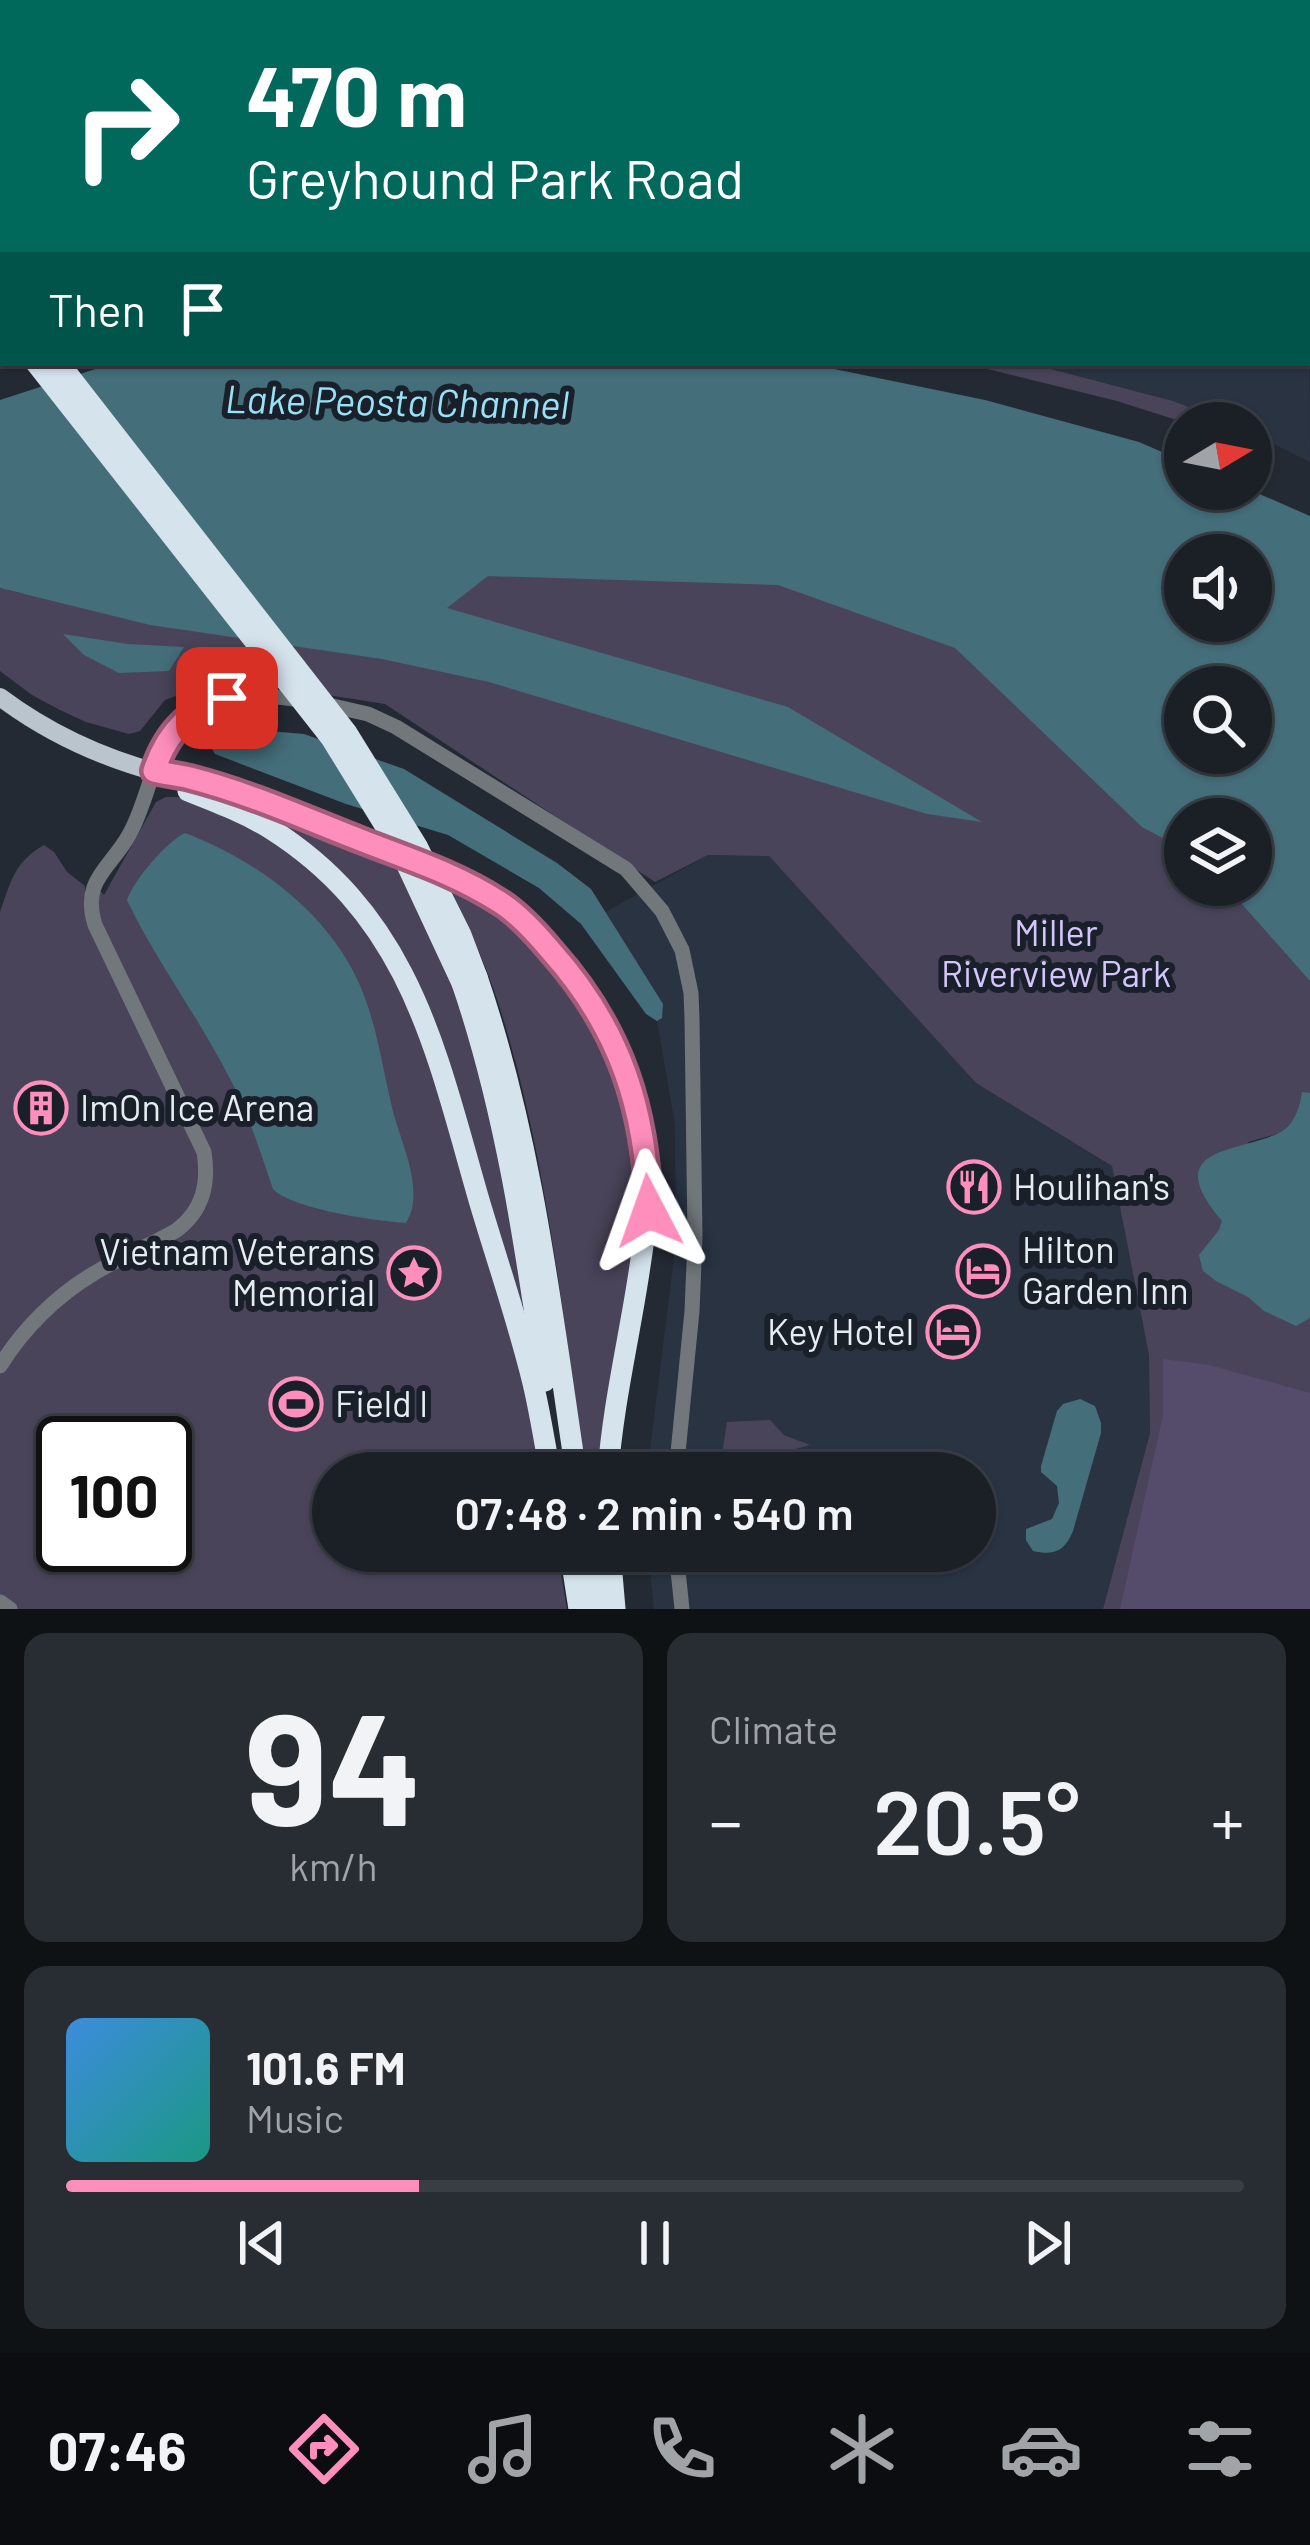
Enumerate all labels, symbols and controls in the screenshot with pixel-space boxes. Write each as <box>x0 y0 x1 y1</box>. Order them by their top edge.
text: 470 m <box>246 43 467 144</box>
icon: right <box>48 48 204 204</box>
text: Greyhound Park Road <box>246 145 744 210</box>
icon: arrive <box>170 276 236 342</box>
text: Then <box>48 282 146 336</box>
water label: Lake Peosta Channel <box>225 374 570 427</box>
north arrow <box>1164 402 1272 510</box>
map controls <box>1164 402 1272 906</box>
button: sound <box>1164 534 1272 642</box>
pin <box>176 647 278 749</box>
icon: arrive <box>194 665 260 731</box>
button: search <box>1164 666 1272 774</box>
button: layers <box>1164 798 1272 906</box>
park label: Miller Riverview Park <box>941 910 1171 994</box>
building icon: ImOn Ice Arena <box>13 1080 69 1136</box>
place label: ImOn Ice Arena <box>80 1085 314 1128</box>
position arrow <box>586 1148 712 1274</box>
restaurant icon: Houlihan's <box>946 1159 1002 1215</box>
place label: Houlihan's <box>1013 1164 1170 1207</box>
place label: Hilton Garden Inn <box>1022 1227 1189 1311</box>
place label: Vietnam Veterans Memorial <box>100 1229 375 1313</box>
hotel icon: Hilton Garden Inn <box>955 1243 1011 1299</box>
place icon: Vietnam Veterans Memorial <box>386 1245 442 1301</box>
hotel icon: Key Hotel <box>925 1304 981 1360</box>
place label: Key Hotel <box>767 1309 914 1352</box>
sports icon: Field I <box>268 1376 324 1432</box>
place label: Field I <box>335 1381 428 1424</box>
speed limit sign: 100 <box>36 1416 192 1572</box>
text: 07:48 · 2 min · 540 m <box>454 1485 854 1539</box>
text: 94 <box>245 1670 422 1857</box>
text: Climate <box>709 1705 838 1752</box>
text: 20.5° <box>873 1765 1080 1873</box>
text: − <box>709 1780 742 1859</box>
text: + <box>1211 1780 1244 1859</box>
text: km/h <box>289 1842 378 1889</box>
text: 101.6 FM <box>246 2040 406 2094</box>
text: Music <box>246 2094 344 2141</box>
icon: previous <box>229 2210 295 2276</box>
icon: pause <box>622 2210 688 2276</box>
icon: next <box>1015 2210 1081 2276</box>
icon: directions <box>282 2407 366 2491</box>
icon: music <box>461 2407 545 2491</box>
icon: phone <box>640 2407 724 2491</box>
icon: climate <box>820 2407 904 2491</box>
icon: car <box>999 2407 1083 2491</box>
icon: filters <box>1178 2407 1262 2491</box>
text: 07:46 <box>48 2417 187 2482</box>

